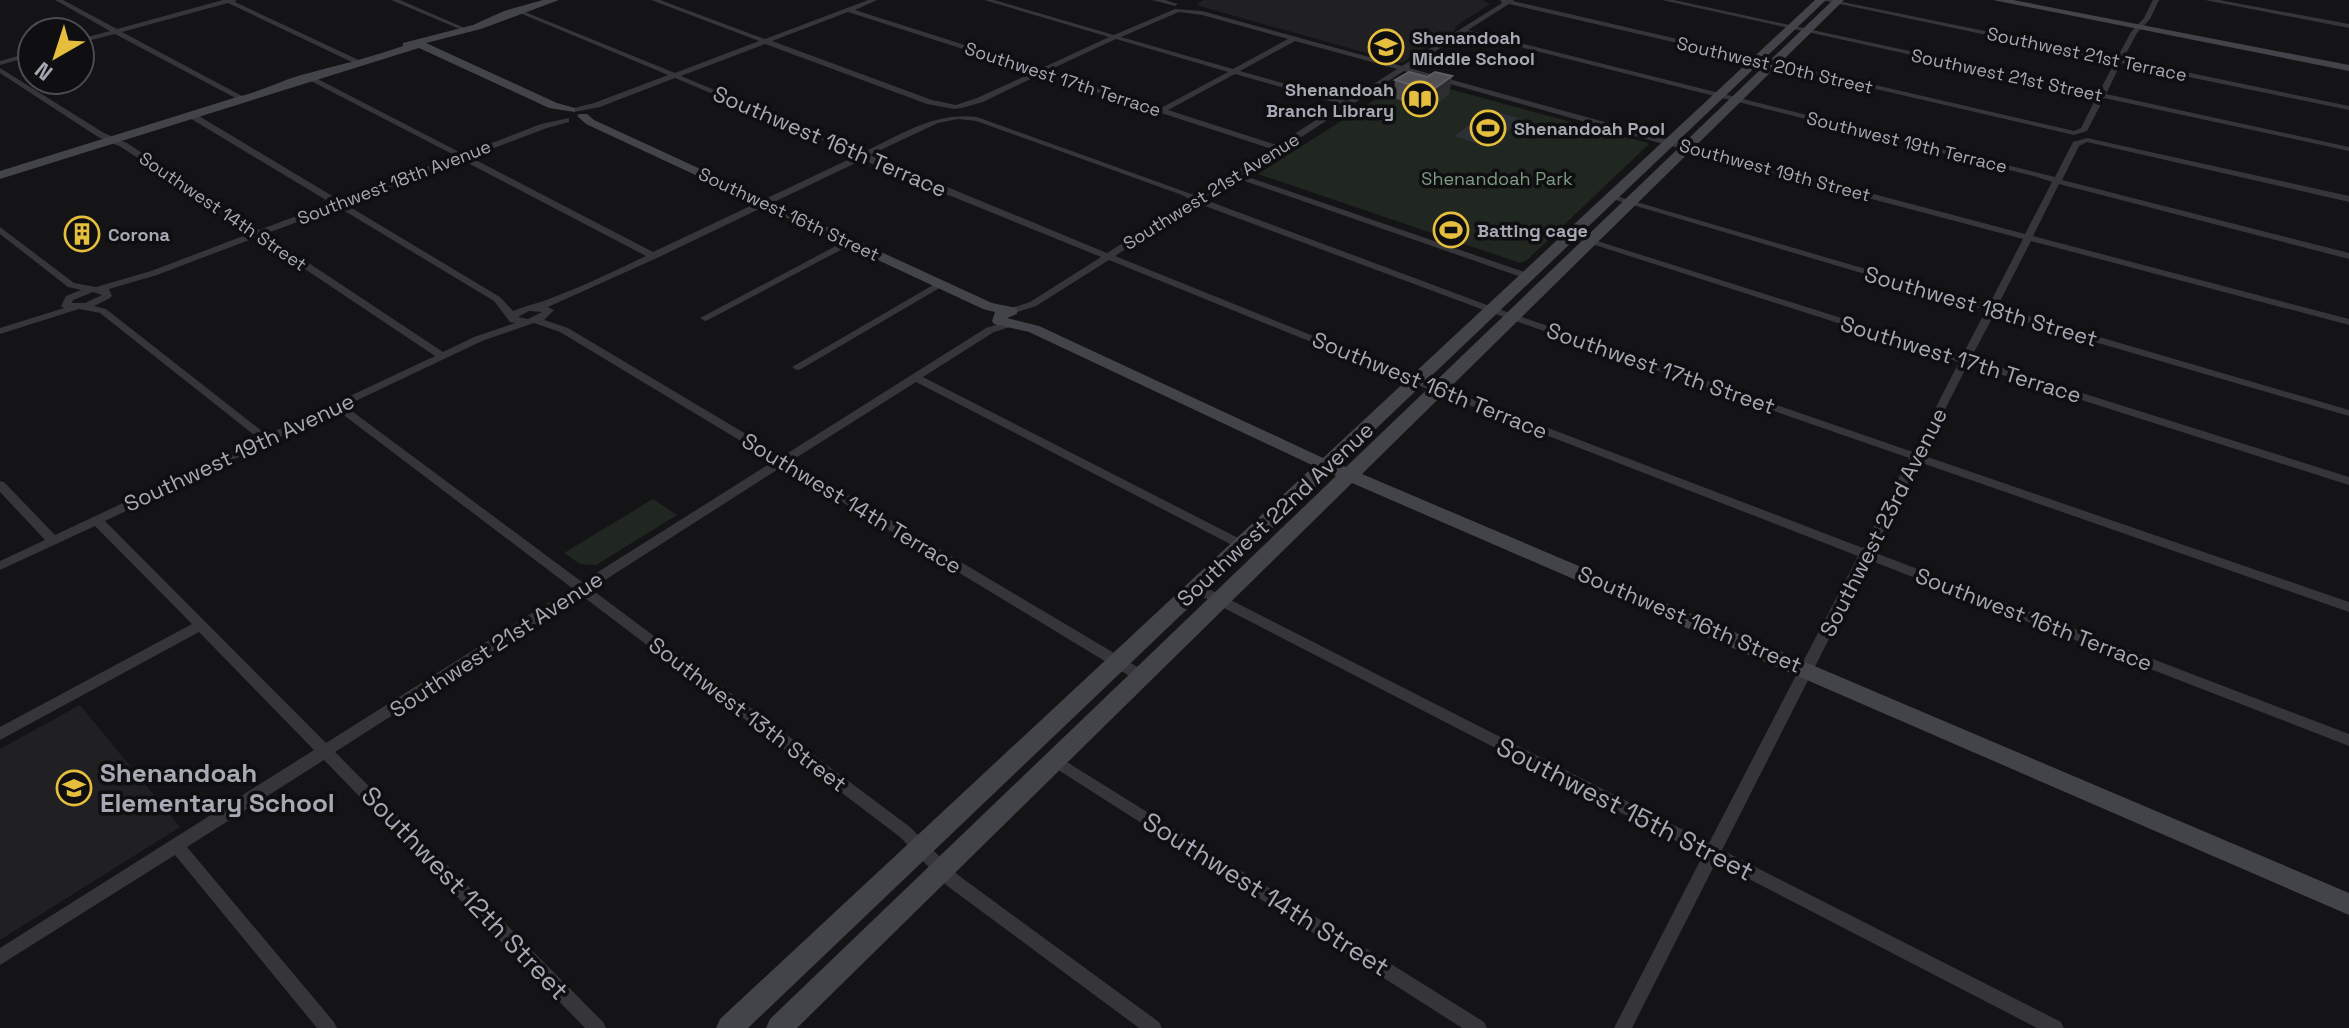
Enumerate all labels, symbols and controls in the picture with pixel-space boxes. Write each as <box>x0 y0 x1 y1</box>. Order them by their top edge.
north arrow <box>16 16 96 96</box>
street label: Southwest 21st Terrace <box>1985 22 2189 86</box>
place label: Shenandoah Middle School <box>1412 26 1535 70</box>
school or university icon: Shenandoah Middle School <box>1367 28 1405 66</box>
street label: Southwest 20th Street <box>1675 31 1875 99</box>
street label: Southwest 17th Terrace <box>962 36 1164 122</box>
street label: Southwest 21st Street <box>1909 43 2105 107</box>
text: N <box>29 56 58 87</box>
place label: Shenandoah Branch Library <box>1266 78 1394 122</box>
street label: Southwest 16th Terrace <box>709 79 951 203</box>
library icon: Shenandoah Branch Library <box>1401 80 1439 118</box>
street label: Southwest 19th Terrace <box>1804 106 2010 178</box>
sports icon: Shenandoah Pool <box>1469 109 1507 147</box>
place label: Shenandoah Pool <box>1514 117 1665 140</box>
street label: Southwest 21st Avenue <box>1119 127 1303 255</box>
street label: Southwest 19th Street <box>1677 133 1873 207</box>
street label: Southwest 18th Avenue <box>294 134 494 230</box>
street label: Southwest 14th Street <box>135 146 311 276</box>
street label: Southwest 16th Street <box>695 162 883 266</box>
park label: Shenandoah Park <box>1421 167 1573 190</box>
sports icon: Batting cage <box>1432 211 1470 249</box>
building icon: Corona <box>63 215 101 253</box>
place label: Batting cage <box>1477 219 1588 242</box>
place label: Corona <box>108 223 171 246</box>
street label: Southwest 18th Street <box>1861 259 2101 353</box>
street label: Southwest 17th Terrace <box>1837 309 2085 409</box>
street label: Southwest 17th Street <box>1543 316 1779 420</box>
street label: Southwest 16th Terrace <box>1308 325 1552 445</box>
street label: Southwest 19th Avenue <box>119 386 359 518</box>
street label: Southwest 23rd Avenue <box>1813 403 1953 641</box>
street label: Southwest 22nd Avenue <box>1171 415 1379 613</box>
street label: Southwest 14th Terrace <box>737 426 967 580</box>
street label: Southwest 16th Street <box>1574 559 1806 679</box>
street label: Southwest 16th Terrace <box>1912 561 2156 677</box>
street label: Southwest 21st Avenue <box>384 565 608 723</box>
street label: Southwest 13th Street <box>644 630 852 798</box>
street label: Southwest 15th Street <box>1491 729 1759 889</box>
place label: Shenandoah Elementary School <box>100 756 335 820</box>
school or university icon: Shenandoah Elementary School <box>55 769 93 807</box>
street label: Southwest 12th Street <box>354 779 576 1007</box>
street label: Southwest 14th Street <box>1136 804 1396 984</box>

